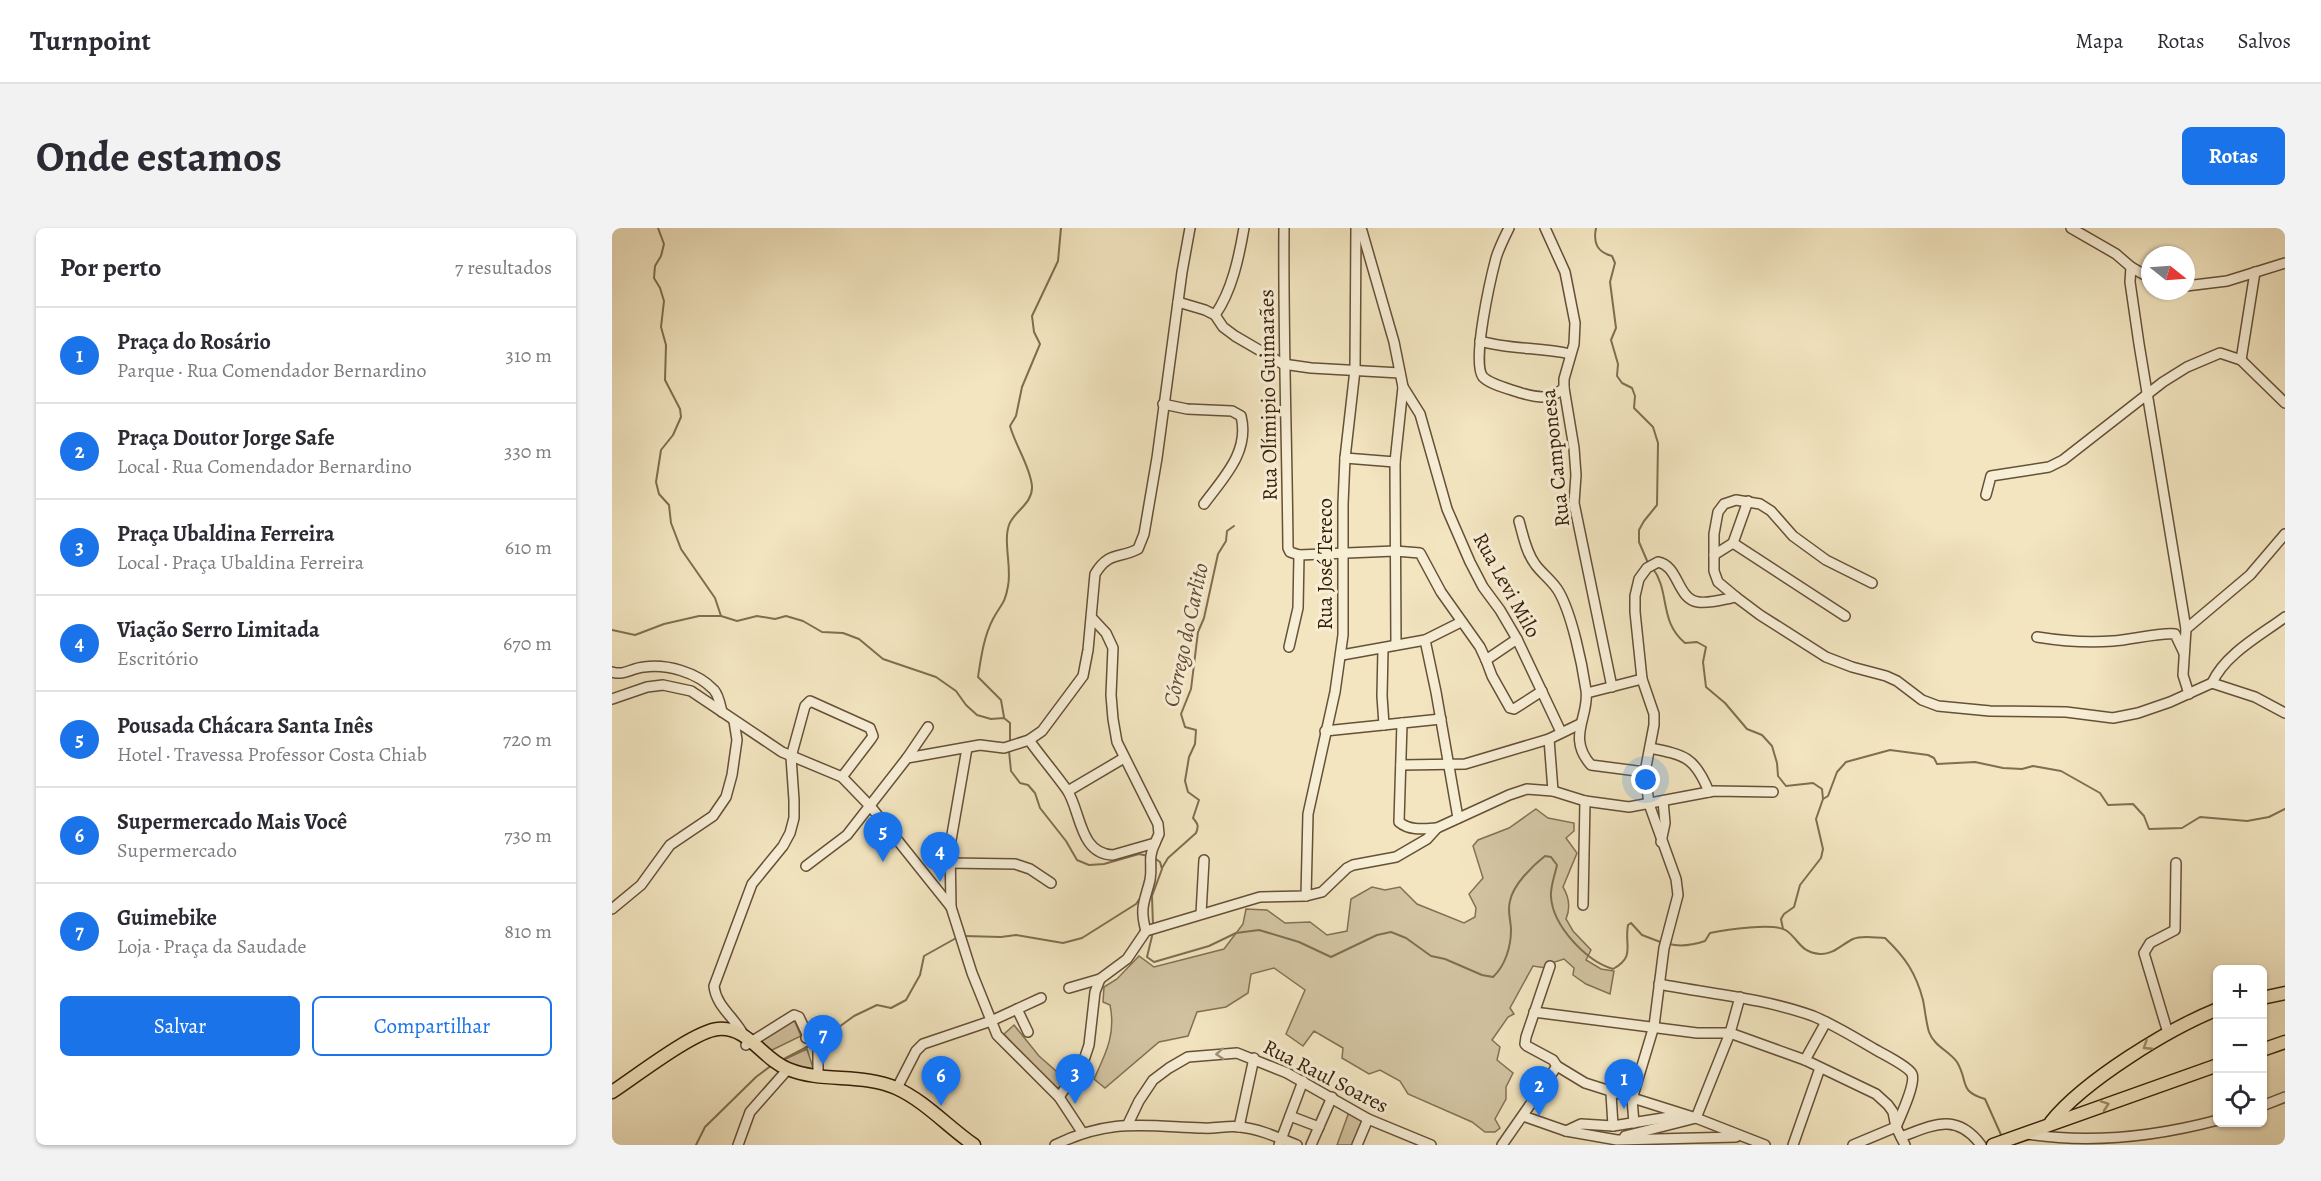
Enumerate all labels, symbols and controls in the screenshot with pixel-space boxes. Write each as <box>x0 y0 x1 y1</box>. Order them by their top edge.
text: Turnpoint <box>30 22 151 60</box>
text: Mapa <box>2075 27 2124 55</box>
text: Rotas <box>2157 27 2204 55</box>
text: Salvos <box>2237 27 2291 55</box>
button: Rotas <box>2182 127 2285 185</box>
text: Onde estamos <box>36 128 282 185</box>
north arrow <box>2141 246 2195 300</box>
text: Por perto <box>60 250 161 285</box>
text: 7 resultados <box>455 254 552 281</box>
street label: Rua Olímipio Guimarães <box>1252 289 1284 501</box>
text: Praça do Rosário <box>117 327 271 357</box>
text: 1 <box>76 342 83 369</box>
text: 310 m <box>506 342 552 369</box>
text: Parque · Rua Comendador Bernardino <box>117 357 427 384</box>
street label: Rua Camponesa <box>1534 387 1576 528</box>
text: Praça Doutor Jorge Safe <box>117 423 335 453</box>
text: 2 <box>75 438 84 465</box>
text: 330 m <box>504 438 552 465</box>
text: Local · Rua Comendador Bernardino <box>117 453 412 480</box>
street label: Rua José Tereco <box>1311 498 1339 630</box>
text: Praça Ubaldina Ferreira <box>117 519 335 549</box>
street label: Rua Levi Milo <box>1467 527 1547 643</box>
text: 3 <box>75 534 84 561</box>
text: 610 m <box>505 534 552 561</box>
text: Local · Praça Ubaldina Ferreira <box>117 549 364 576</box>
water label: Córrego do Carlito <box>1156 560 1216 710</box>
text: Viação Serro Limitada <box>117 615 320 645</box>
text: 4 <box>75 630 84 657</box>
text: 670 m <box>503 630 552 657</box>
text: Escritório <box>117 645 198 672</box>
text: Pousada Chácara Santa Inês <box>117 711 373 741</box>
text: 5 <box>75 726 84 753</box>
text: 720 m <box>503 726 552 753</box>
text: Hotel · Travessa Professor Costa Chiab <box>117 741 427 768</box>
your location <box>1631 765 1660 794</box>
text: Supermercado Mais Você <box>117 807 347 837</box>
pin: 5 <box>864 812 902 862</box>
text: 6 <box>75 822 84 849</box>
text: 730 m <box>504 822 552 849</box>
pin: 4 <box>920 832 960 882</box>
text: Supermercado <box>117 837 237 864</box>
text: Guimebike <box>117 903 217 933</box>
text: 7 <box>75 918 84 945</box>
text: 810 m <box>504 918 552 945</box>
text: Loja · Praça da Saudade <box>117 933 307 960</box>
map controls <box>2213 965 2267 1127</box>
button: + <box>2213 965 2267 1019</box>
button: Salvar <box>60 996 300 1056</box>
button: Compartilhar <box>312 996 552 1056</box>
pin: 7 <box>804 1016 842 1065</box>
button: − <box>2213 1019 2267 1073</box>
street label: Rua Raul Soares <box>1259 1032 1393 1120</box>
one-way arrow <box>2143 1039 2154 1050</box>
one-way arrow <box>1216 1047 1225 1060</box>
pin: 3 <box>1056 1054 1094 1104</box>
pin: 6 <box>922 1056 960 1106</box>
pin: 1 <box>1604 1060 1644 1109</box>
pin: 2 <box>1520 1066 1558 1116</box>
button: locate <box>2213 1073 2267 1127</box>
one-way arrow <box>2099 1100 2109 1113</box>

